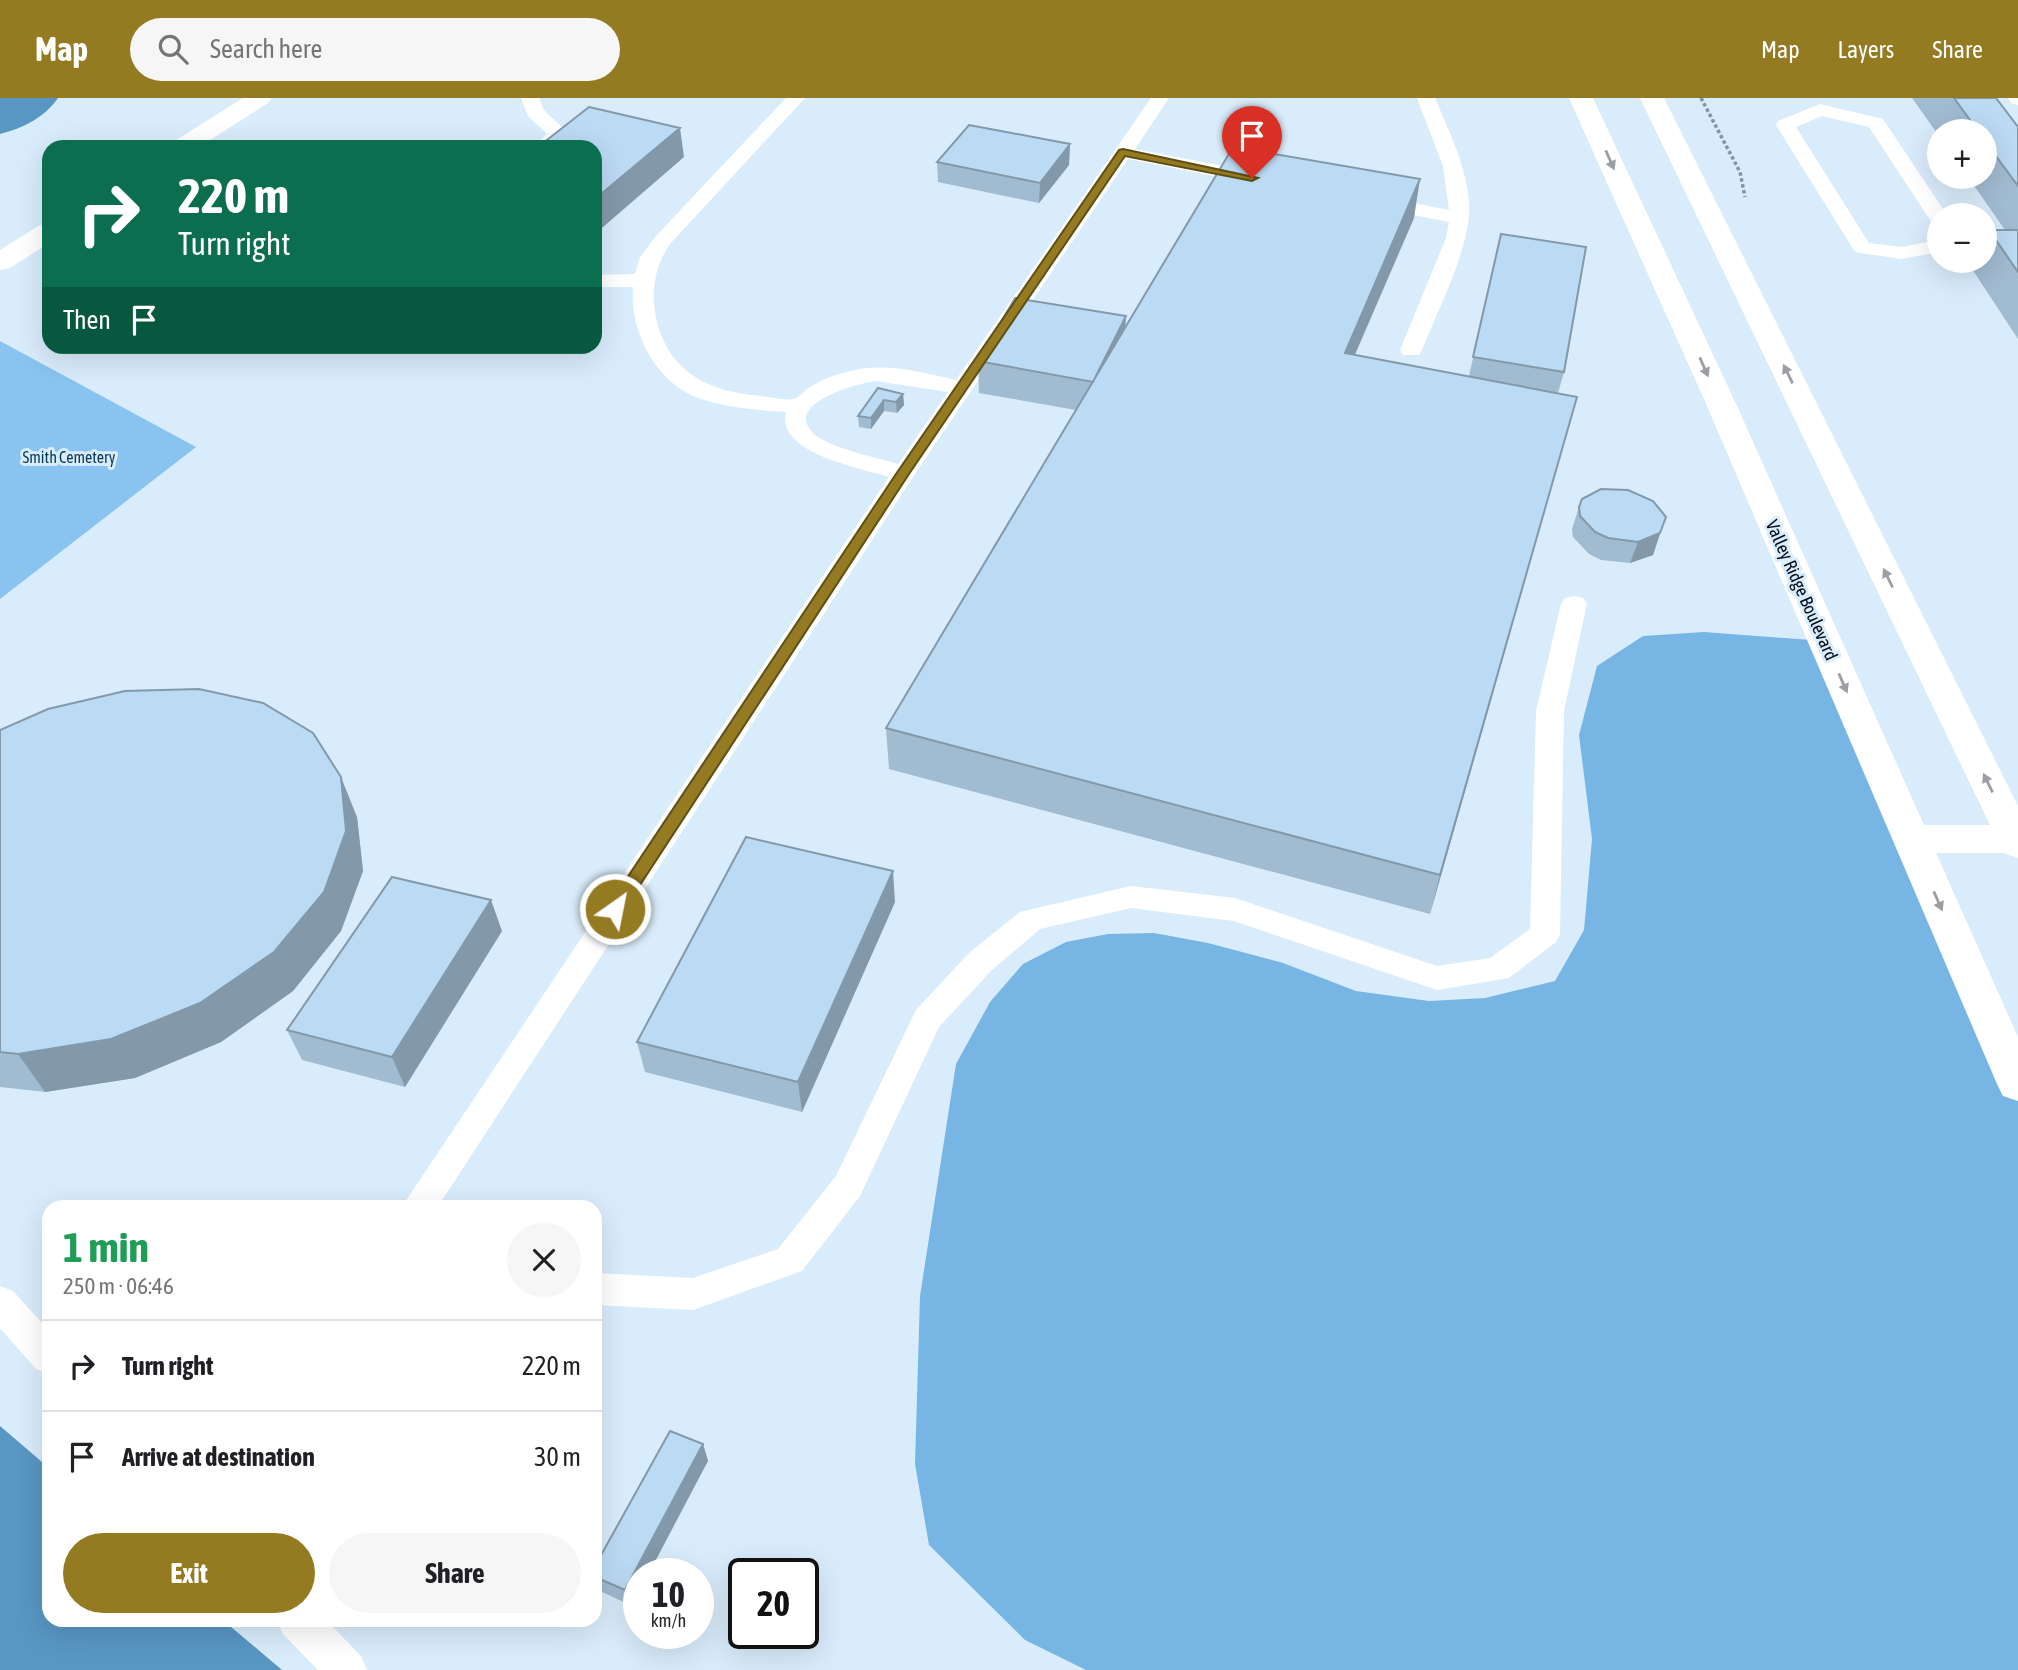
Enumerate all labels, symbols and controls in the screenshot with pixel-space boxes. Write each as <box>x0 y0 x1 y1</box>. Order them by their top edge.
search box <box>130 18 620 81</box>
text: Map <box>35 30 88 68</box>
icon: search <box>154 30 192 68</box>
text: Search here <box>210 34 322 64</box>
text: Map <box>1761 36 1800 63</box>
text: Layers <box>1838 36 1894 63</box>
text: Share <box>1932 36 1983 63</box>
pin <box>1222 106 1282 178</box>
icon: arrive <box>1233 117 1271 155</box>
map controls <box>1927 119 1997 273</box>
button: + <box>1927 119 1997 189</box>
one-way arrow <box>1604 150 1616 170</box>
text: 220 m <box>178 167 289 223</box>
icon: right <box>63 168 154 259</box>
button: − <box>1927 203 1997 273</box>
text: Turn right <box>178 225 291 262</box>
icon: arrive <box>125 301 163 339</box>
text: Then <box>63 305 111 335</box>
one-way arrow <box>1698 357 1710 377</box>
one-way arrow <box>1782 364 1794 384</box>
park label: Smith Cemetery <box>23 448 116 467</box>
street label: Valley Ridge Boulevard <box>1762 517 1842 663</box>
one-way arrow <box>1882 568 1894 588</box>
one-way arrow <box>1838 673 1849 694</box>
one-way arrow <box>1982 773 1994 793</box>
position arrow <box>578 872 652 946</box>
one-way arrow <box>1933 891 1944 912</box>
text: 1 min <box>63 1223 149 1271</box>
button: close <box>507 1223 581 1297</box>
text: 250 m · 06:46 <box>63 1273 174 1299</box>
icon: right <box>63 1347 101 1385</box>
text: Turn right <box>122 1351 213 1381</box>
text: 220 m <box>522 1351 581 1381</box>
icon: arrive <box>63 1438 101 1476</box>
text: Arrive at destination <box>122 1442 315 1472</box>
text: 30 m <box>534 1442 581 1472</box>
button: Exit <box>63 1533 315 1613</box>
button: Share <box>329 1533 581 1613</box>
speed limit sign: 20 <box>728 1558 819 1649</box>
text: 10 <box>652 1574 685 1614</box>
text: km/h <box>651 1610 686 1631</box>

